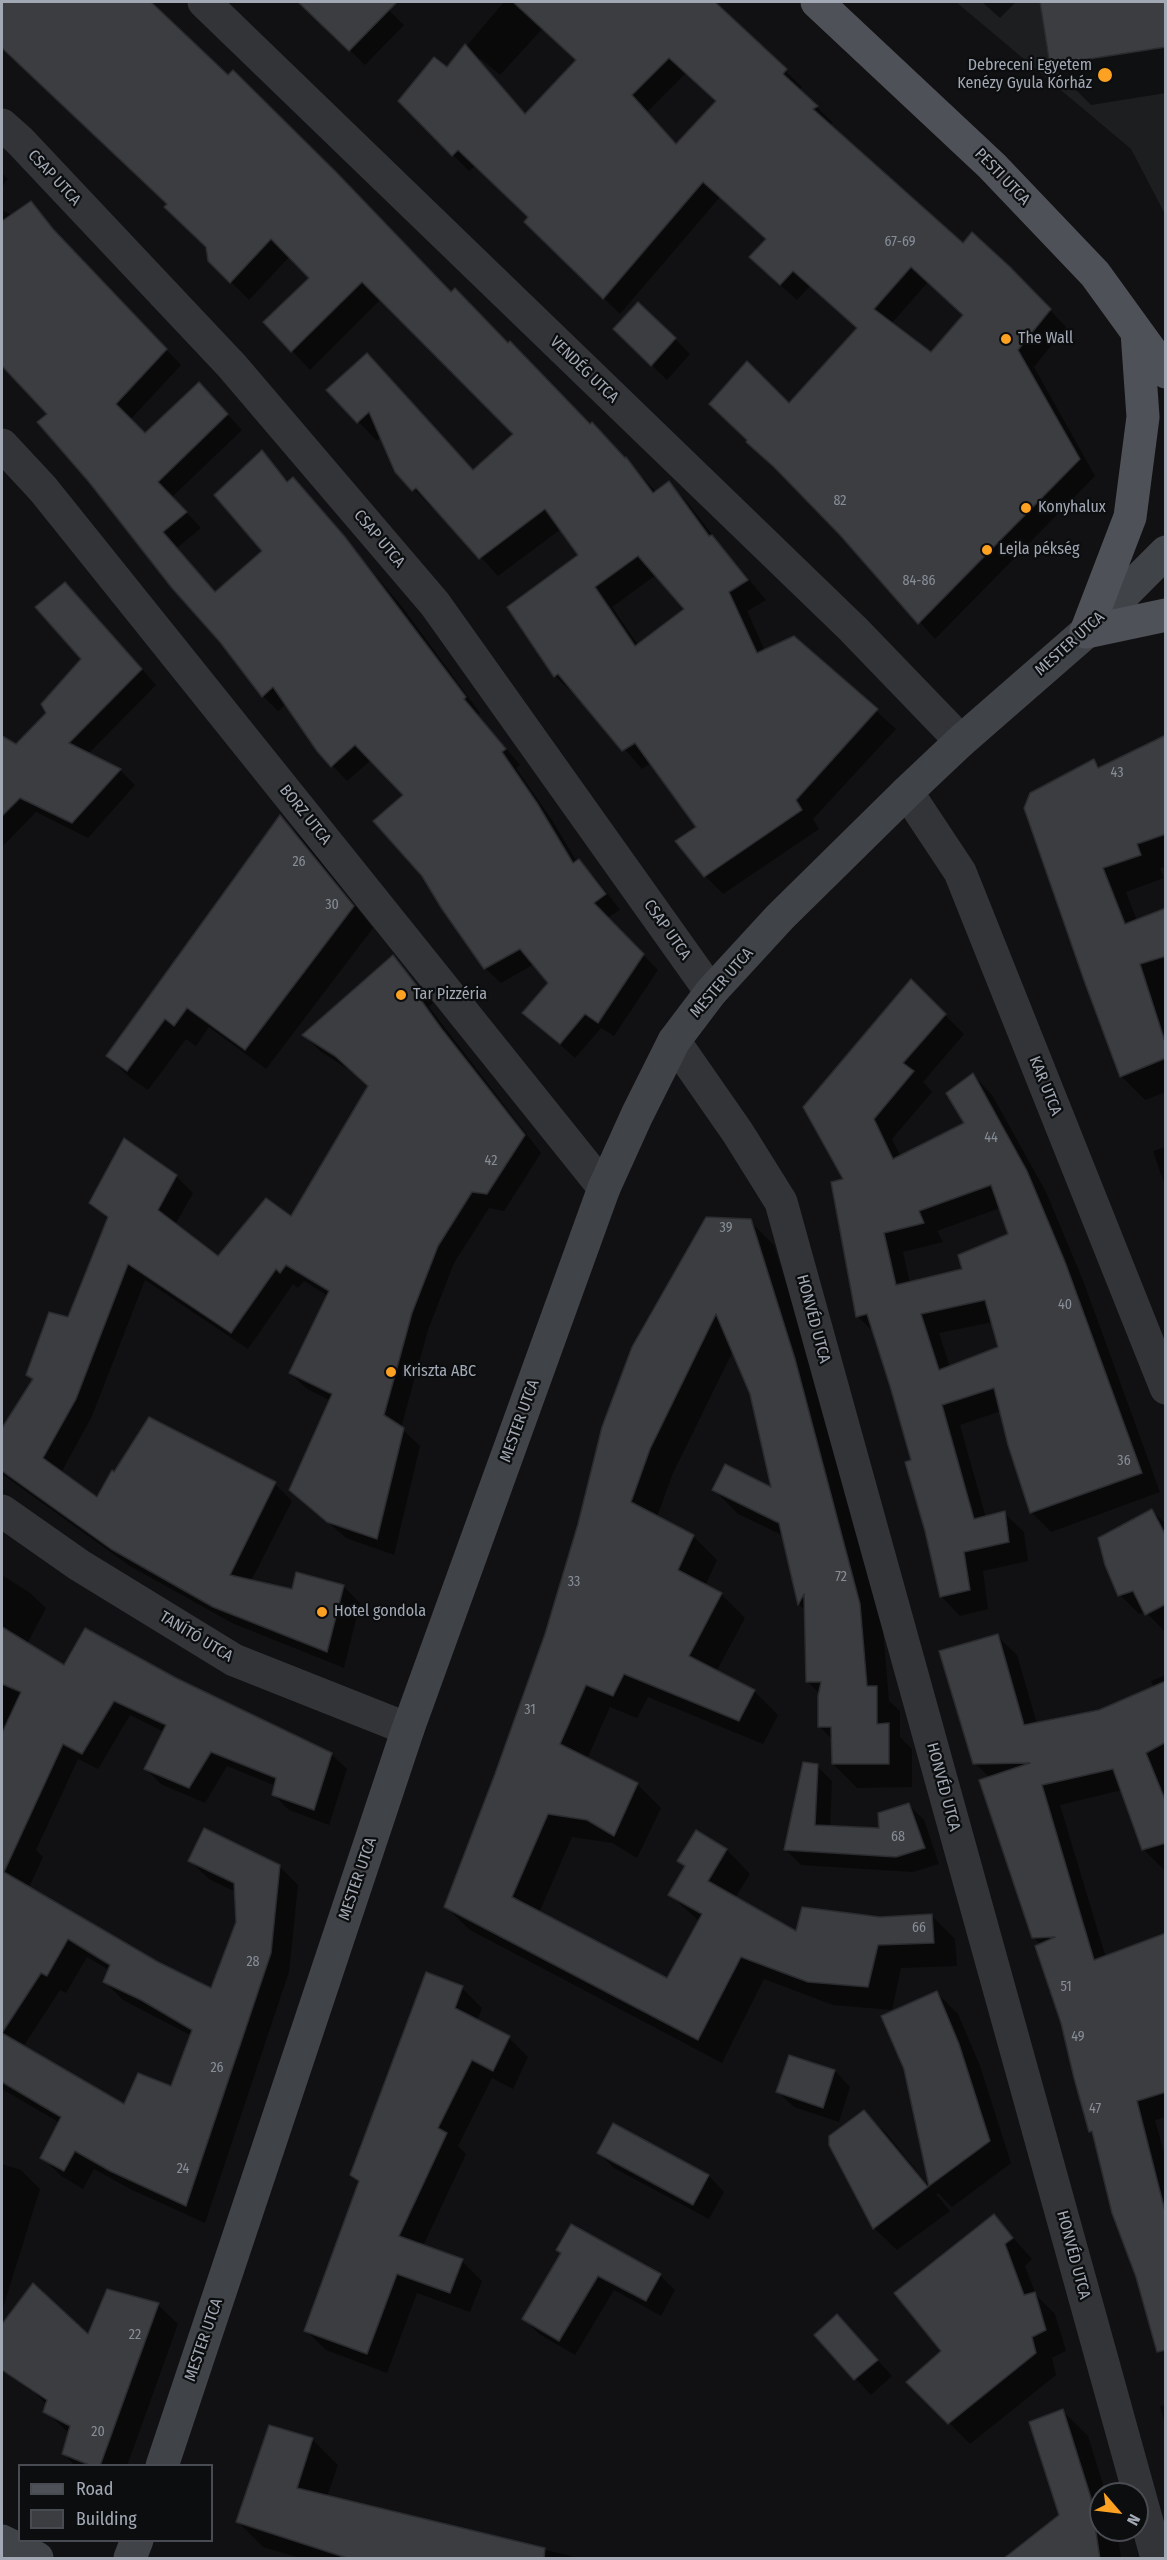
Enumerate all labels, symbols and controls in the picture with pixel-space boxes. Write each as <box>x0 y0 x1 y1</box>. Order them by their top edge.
place label: Debreceni Egyetem Kenézy Gyula Kórház <box>957 56 1092 94</box>
marker: Debreceni Egyetem Kenézy Gyula Kórház <box>1096 66 1114 84</box>
street label: PESTI UTCA <box>970 145 1034 209</box>
street label: CSAP UTCA <box>23 146 85 210</box>
house number: 67-69 <box>884 234 916 250</box>
place label: The Wall <box>1018 329 1073 349</box>
marker: The Wall <box>999 332 1013 346</box>
street label: VENDÉG UTCA <box>546 333 622 407</box>
house number: 82 <box>833 493 847 509</box>
place label: Konyhalux <box>1038 498 1106 518</box>
marker: Konyhalux <box>1019 501 1033 515</box>
street label: CSAP UTCA <box>349 506 409 572</box>
place label: Lejla pékség <box>999 540 1079 560</box>
marker: Lejla pékség <box>980 543 994 557</box>
house number: 84-86 <box>903 573 935 589</box>
street label: MESTER UTCA <box>1031 608 1109 680</box>
house number: 43 <box>1111 765 1123 781</box>
street label: BORZ UTCA <box>275 781 335 849</box>
house number: 26 <box>292 854 306 870</box>
street label: CSAP UTCA <box>639 896 695 964</box>
house number: 30 <box>325 897 339 913</box>
street label: MESTER UTCA <box>686 944 758 1022</box>
place label: Tar Pizzéria <box>413 985 487 1005</box>
marker: Tar Pizzéria <box>394 988 408 1002</box>
street label: KAR UTCA <box>1024 1054 1066 1118</box>
house number: 44 <box>984 1130 998 1146</box>
house number: 42 <box>485 1153 497 1169</box>
house number: 39 <box>720 1220 732 1236</box>
street label: HONVÉD UTCA <box>792 1273 834 1365</box>
house number: 40 <box>1058 1297 1072 1313</box>
place label: Kriszta ABC <box>403 1362 476 1382</box>
marker: Kriszta ABC <box>384 1365 398 1379</box>
street label: MESTER UTCA <box>496 1377 544 1465</box>
house number: 36 <box>1117 1453 1131 1469</box>
house number: 72 <box>835 1569 847 1585</box>
house number: 33 <box>568 1574 580 1590</box>
place label: Hotel gondola <box>334 1602 426 1622</box>
marker: Hotel gondola <box>315 1605 329 1619</box>
street label: TANÍTÓ UTCA <box>156 1608 236 1666</box>
house number: 31 <box>524 1702 536 1718</box>
street label: HONVÉD UTCA <box>922 1741 964 1833</box>
house number: 68 <box>891 1829 905 1845</box>
street label: MESTER UTCA <box>335 1835 381 1923</box>
house number: 66 <box>912 1920 926 1936</box>
house number: 28 <box>246 1954 260 1970</box>
house number: 51 <box>1060 1979 1072 1995</box>
house number: 49 <box>1071 2029 1085 2045</box>
house number: 26 <box>210 2060 224 2076</box>
house number: 47 <box>1089 2101 1101 2117</box>
house number: 24 <box>177 2161 189 2177</box>
street label: HONVÉD UTCA <box>1052 2209 1094 2301</box>
street label: MESTER UTCA <box>181 2296 227 2384</box>
house number: 22 <box>129 2327 141 2343</box>
house number: 20 <box>91 2424 105 2440</box>
legend <box>18 2464 213 2542</box>
text: Road <box>76 2478 113 2500</box>
north arrow <box>1089 2482 1149 2542</box>
text: Building <box>76 2508 137 2530</box>
text: N <box>1123 2511 1144 2528</box>

